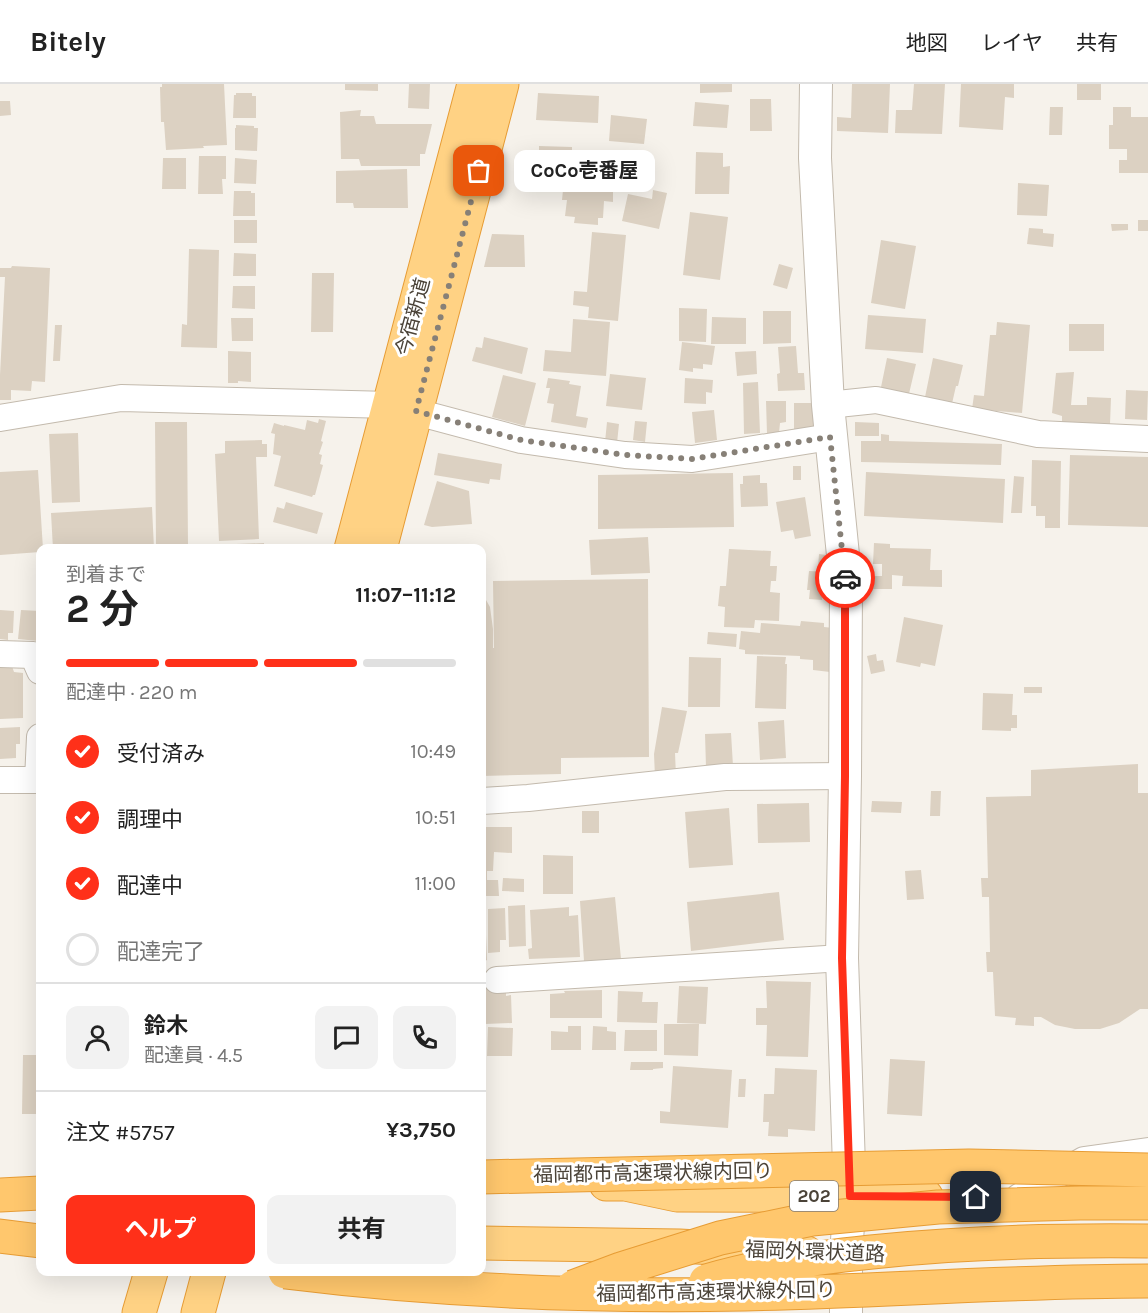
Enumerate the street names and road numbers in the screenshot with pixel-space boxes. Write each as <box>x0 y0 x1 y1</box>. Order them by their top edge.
street label: 今宿新道 <box>392 275 434 359</box>
street label: 福岡都市高速環状線内回り <box>533 1159 773 1187</box>
road number: 202 <box>790 1181 838 1211</box>
street label: 福岡外環状道路 <box>745 1238 885 1266</box>
street label: 福岡都市高速環状線外回り <box>596 1278 836 1306</box>

